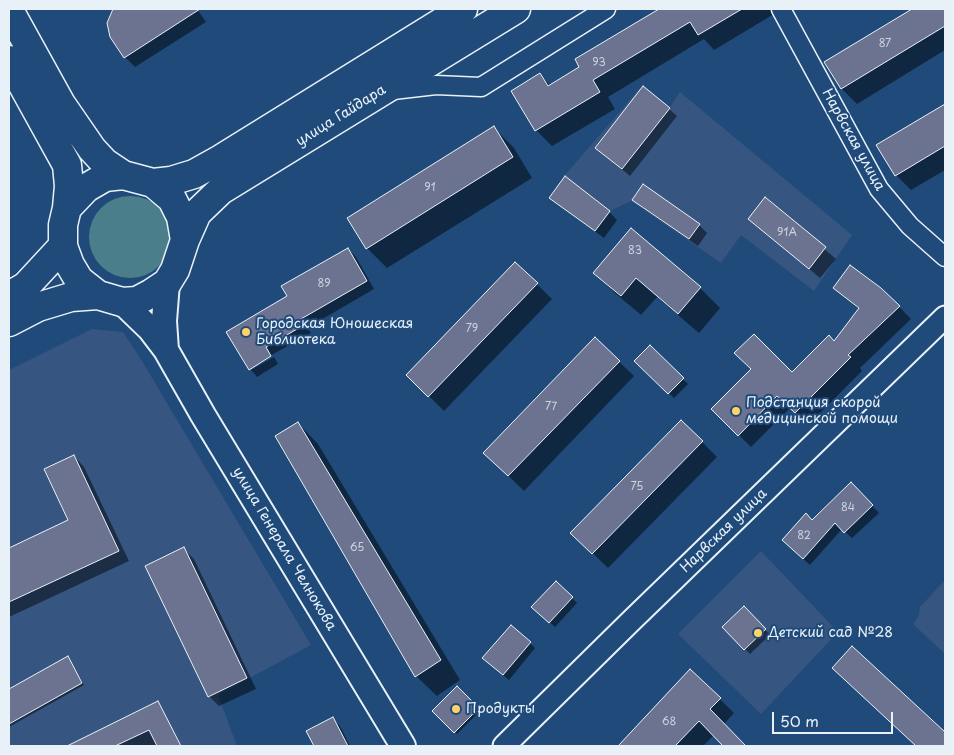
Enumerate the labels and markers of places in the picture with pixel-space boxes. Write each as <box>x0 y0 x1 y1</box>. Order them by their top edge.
place label: Городская Юношеская Библиотека <box>256 316 413 348</box>
marker: Городская Юношеская Библиотека <box>240 326 252 338</box>
place label: Подстанция скорой медицинской помощи <box>746 395 898 428</box>
marker: Подстанция скорой медицинской помощи <box>730 405 742 417</box>
place label: Детский сад №28 <box>768 625 893 641</box>
marker: Детский сад №28 <box>752 627 764 639</box>
place label: Продукты <box>466 701 535 717</box>
marker: Продукты <box>450 703 462 715</box>

